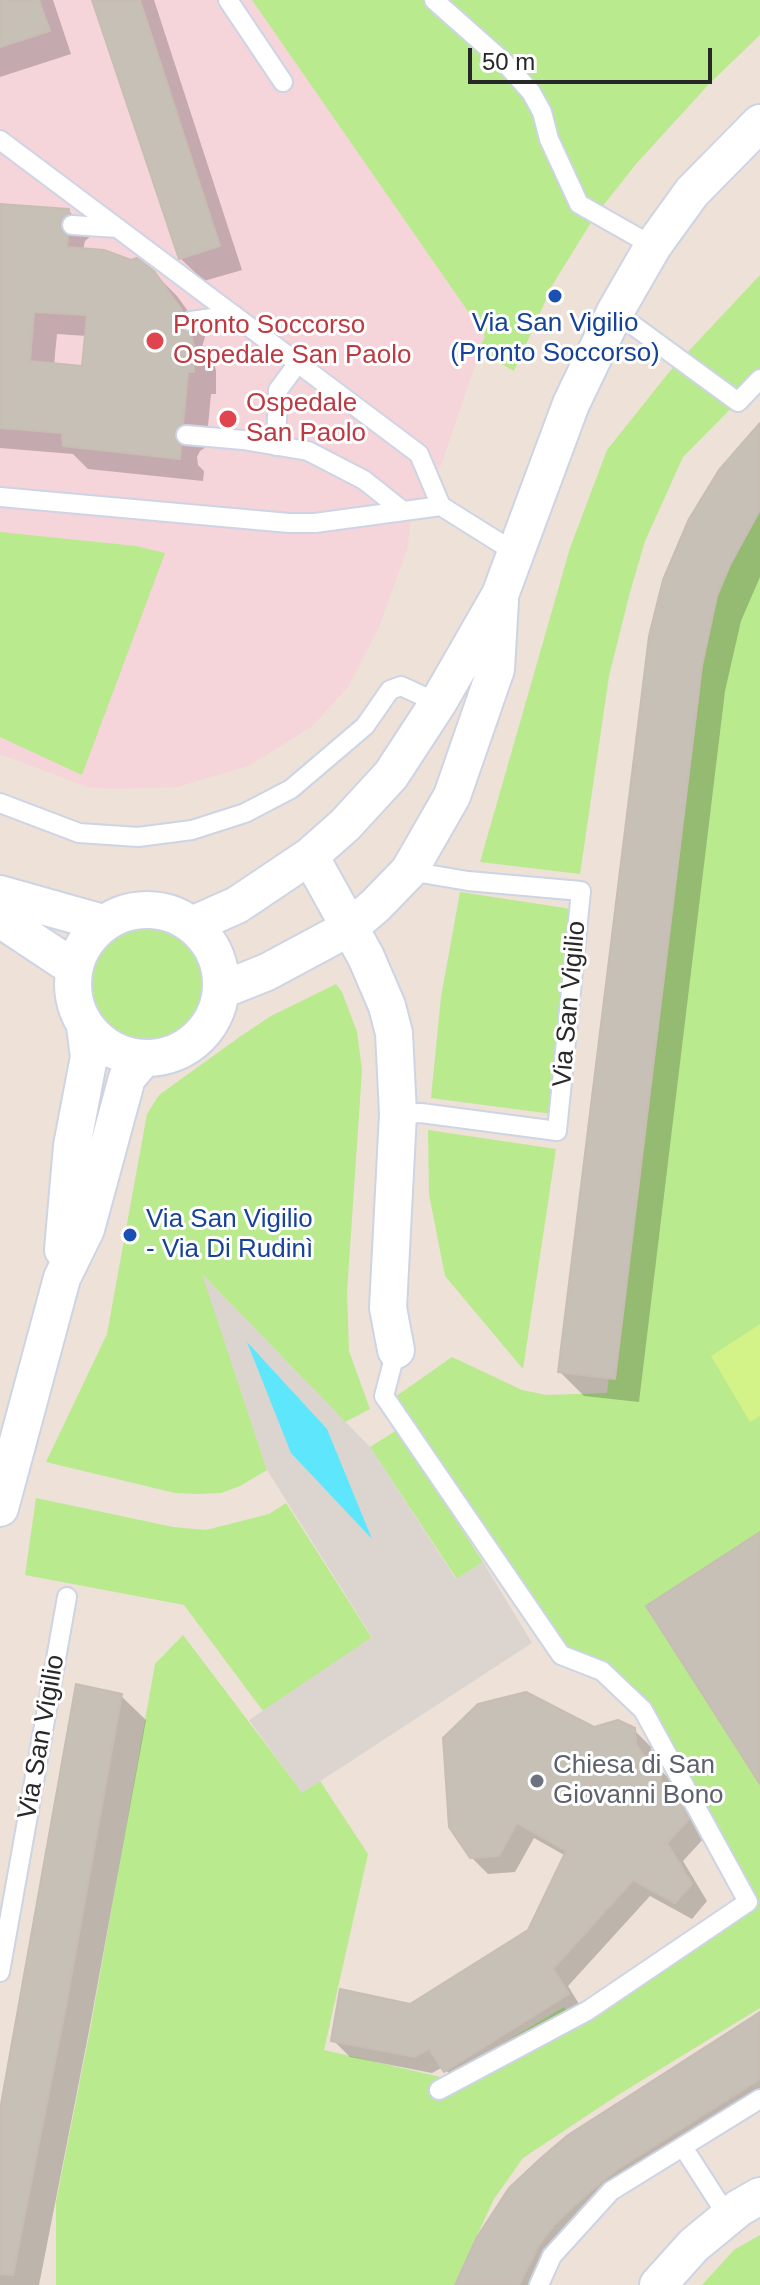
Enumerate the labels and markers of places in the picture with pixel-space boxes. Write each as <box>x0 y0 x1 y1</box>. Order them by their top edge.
marker: Via San Vigilio (Pronto Soccorso) <box>546 287 564 305</box>
place label: Via San Vigilio (Pronto Soccorso) <box>450 308 660 370</box>
place label: Pronto Soccorso Ospedale San Paolo <box>173 310 412 372</box>
marker: Pronto Soccorso Ospedale San Paolo <box>144 330 166 352</box>
place label: Ospedale San Paolo <box>246 388 366 450</box>
marker: Ospedale San Paolo <box>217 408 239 430</box>
place label: Via San Vigilio - Via Di Rudinì <box>146 1204 313 1266</box>
marker: Via San Vigilio - Via Di Rudinì <box>121 1226 139 1244</box>
place label: Chiesa di San Giovanni Bono <box>553 1750 724 1812</box>
marker: Chiesa di San Giovanni Bono <box>528 1772 546 1790</box>

